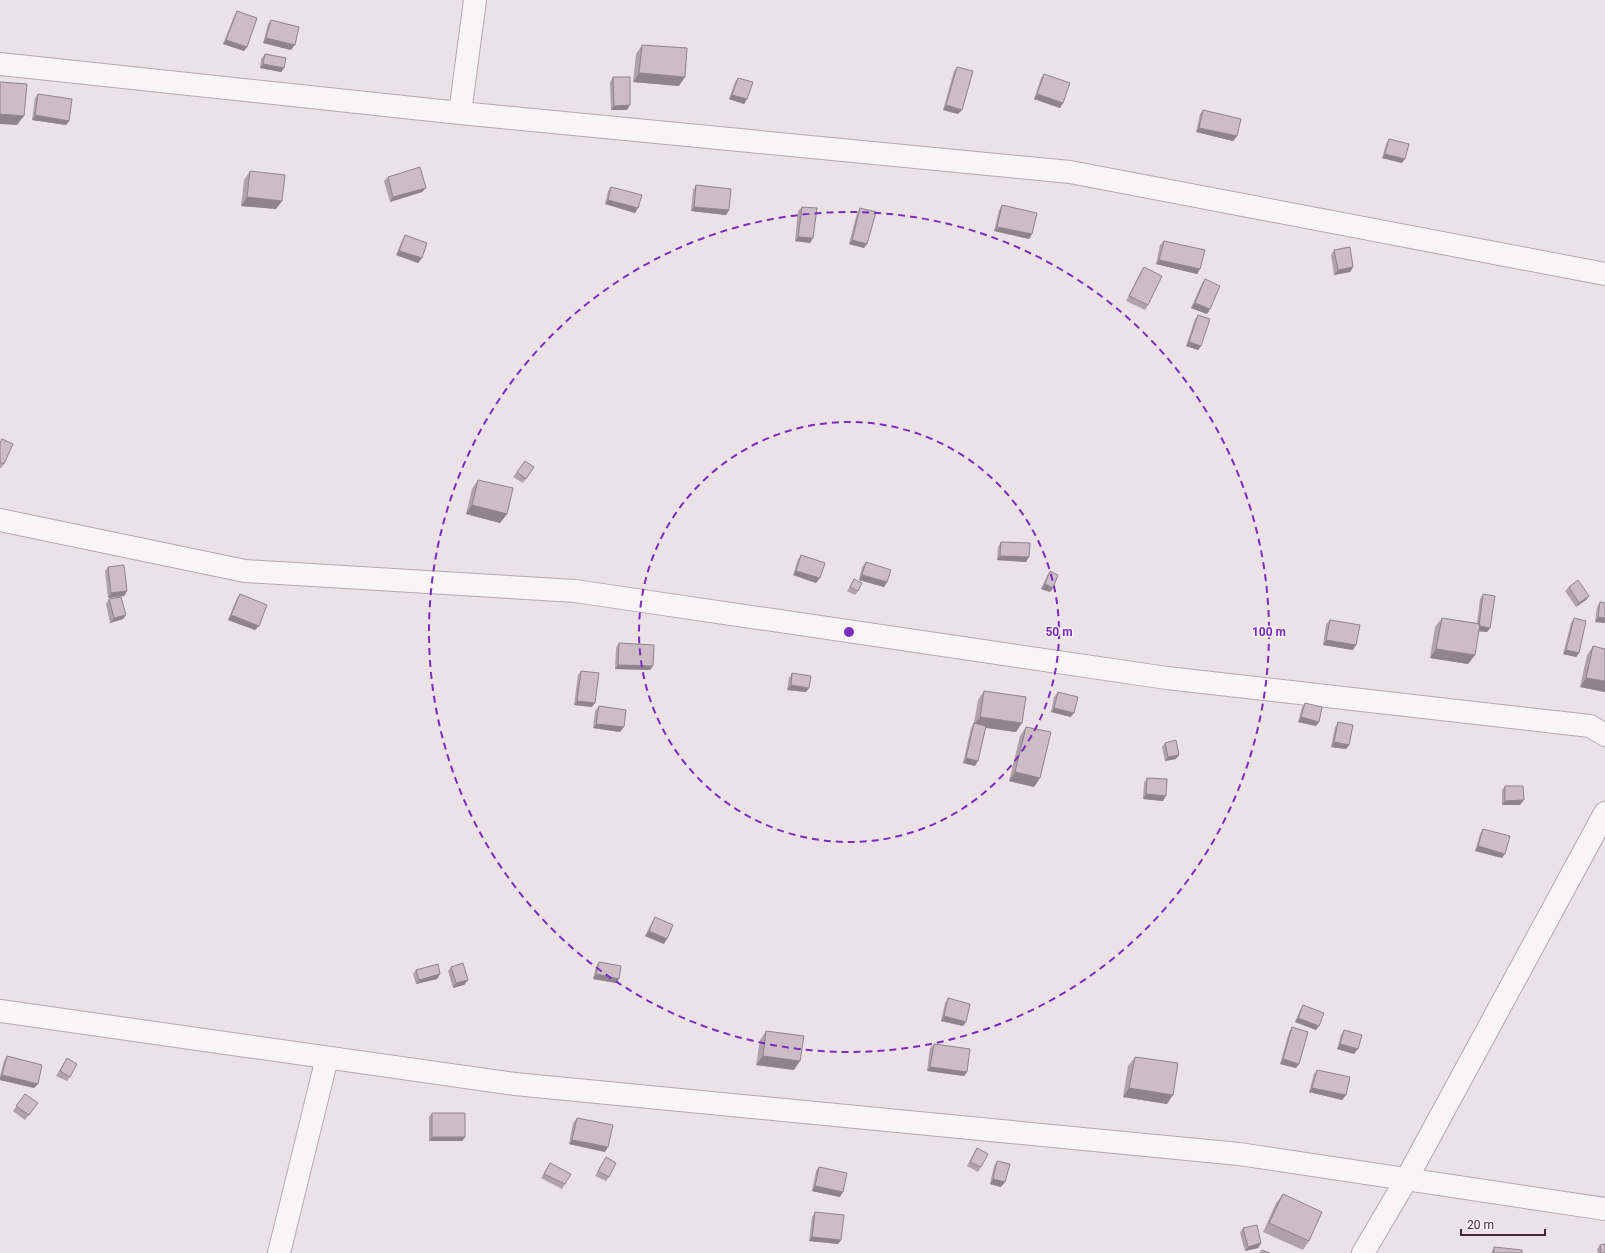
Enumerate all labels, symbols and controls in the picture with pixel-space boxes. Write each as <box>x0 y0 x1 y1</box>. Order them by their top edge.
centre of rings <box>842 625 856 639</box>
text: 50 m <box>1045 625 1073 639</box>
text: 100 m <box>1252 625 1286 639</box>
scale bar <box>1461 1211 1545 1237</box>
text: 20 m <box>1467 1218 1494 1232</box>

